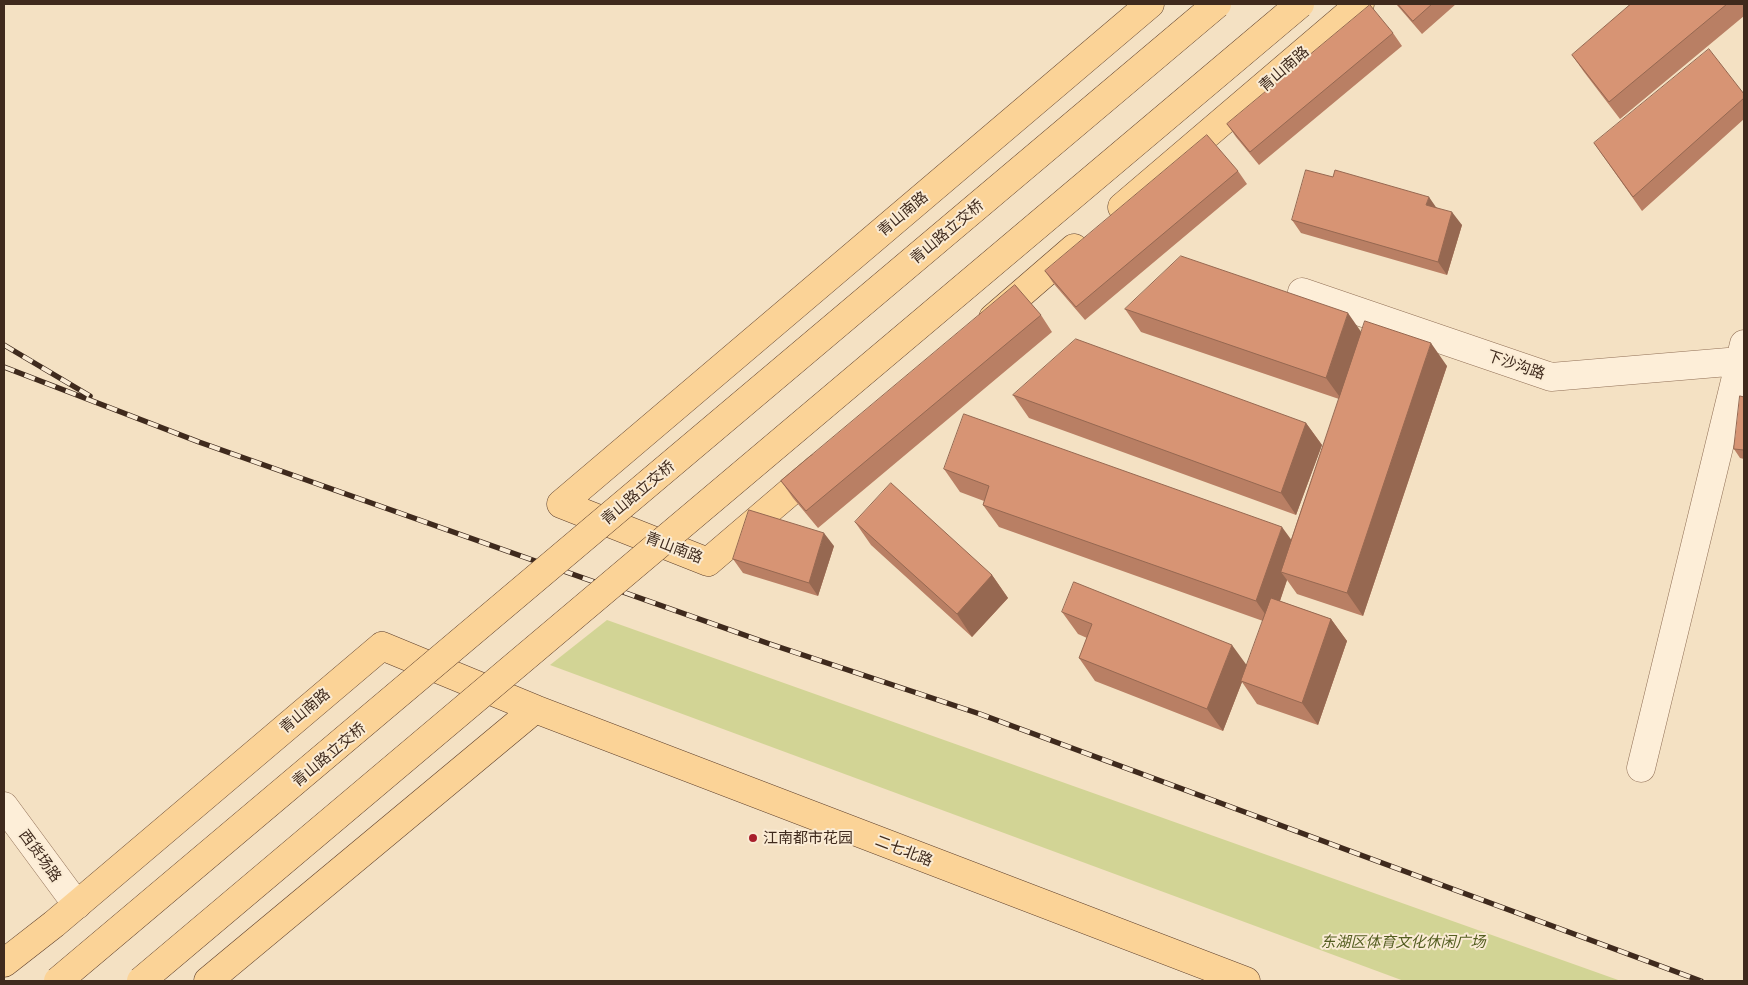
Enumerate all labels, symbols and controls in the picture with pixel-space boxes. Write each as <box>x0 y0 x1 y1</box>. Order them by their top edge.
street label: 青山南路 <box>1255 43 1313 95</box>
street label: 青山南路 <box>874 188 932 240</box>
street label: 青山路立交桥 <box>907 196 987 268</box>
street label: 下沙沟路 <box>1485 347 1547 383</box>
street label: 青山路立交桥 <box>598 457 678 529</box>
street label: 青山南路 <box>643 529 705 567</box>
street label: 青山南路 <box>276 685 334 737</box>
street label: 青山路立交桥 <box>289 719 369 791</box>
street label: 西货场路 <box>15 826 65 886</box>
place label: 江南都市花园 <box>763 829 853 847</box>
marker: 江南都市花园 <box>747 832 759 844</box>
street label: 二七北路 <box>873 832 935 870</box>
park label: 东湖区体育文化休闲广场 <box>1321 933 1485 951</box>

